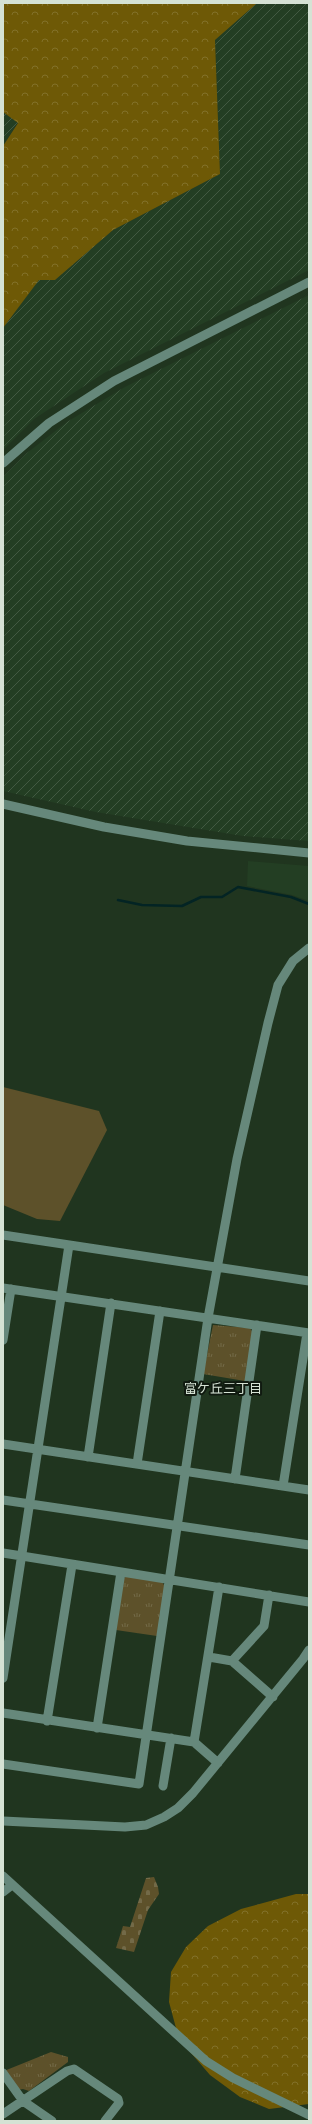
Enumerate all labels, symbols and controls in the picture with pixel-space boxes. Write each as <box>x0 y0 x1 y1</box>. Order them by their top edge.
district label: 富ケ丘三丁目 <box>184 1381 262 1396</box>

